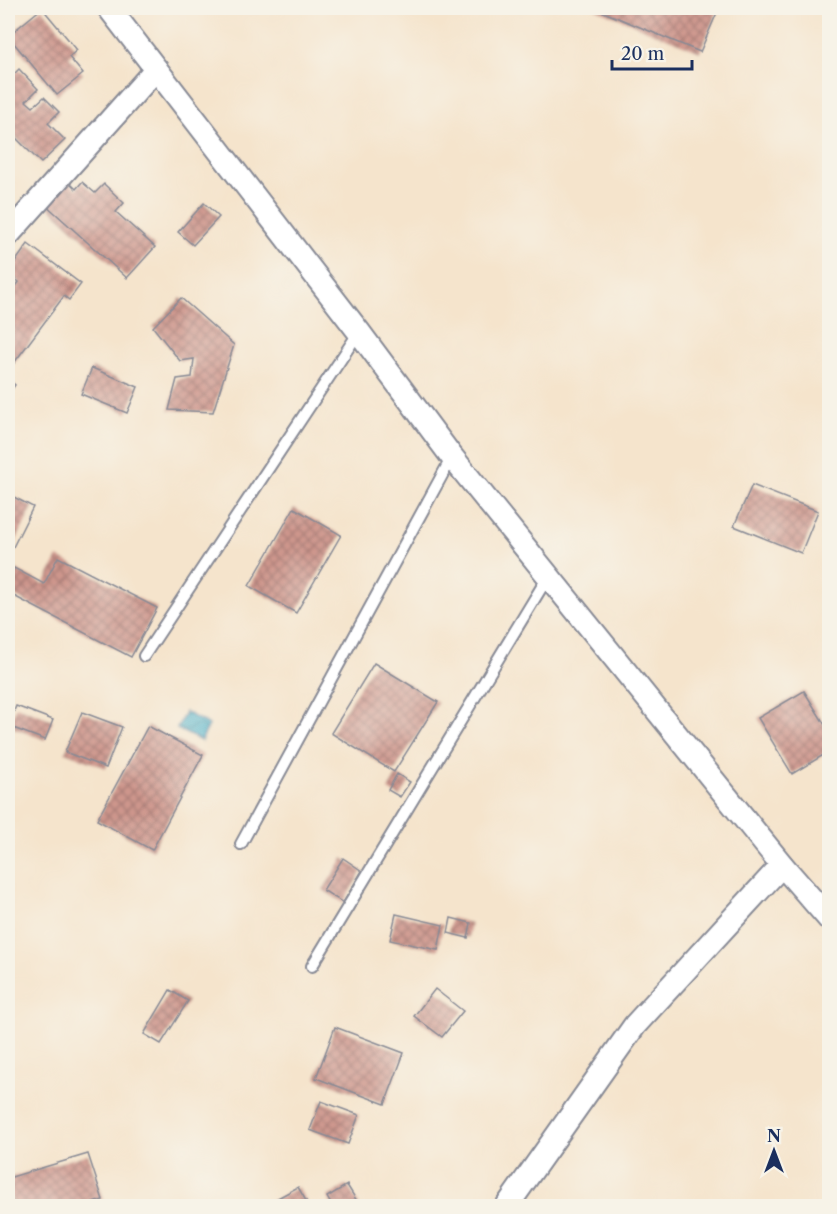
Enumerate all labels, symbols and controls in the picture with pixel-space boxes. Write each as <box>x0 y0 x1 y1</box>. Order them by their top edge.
scale bar <box>612 33 692 71</box>
text: 20 m <box>621 43 665 65</box>
north arrow <box>744 1121 804 1181</box>
text: N <box>767 1126 781 1146</box>

